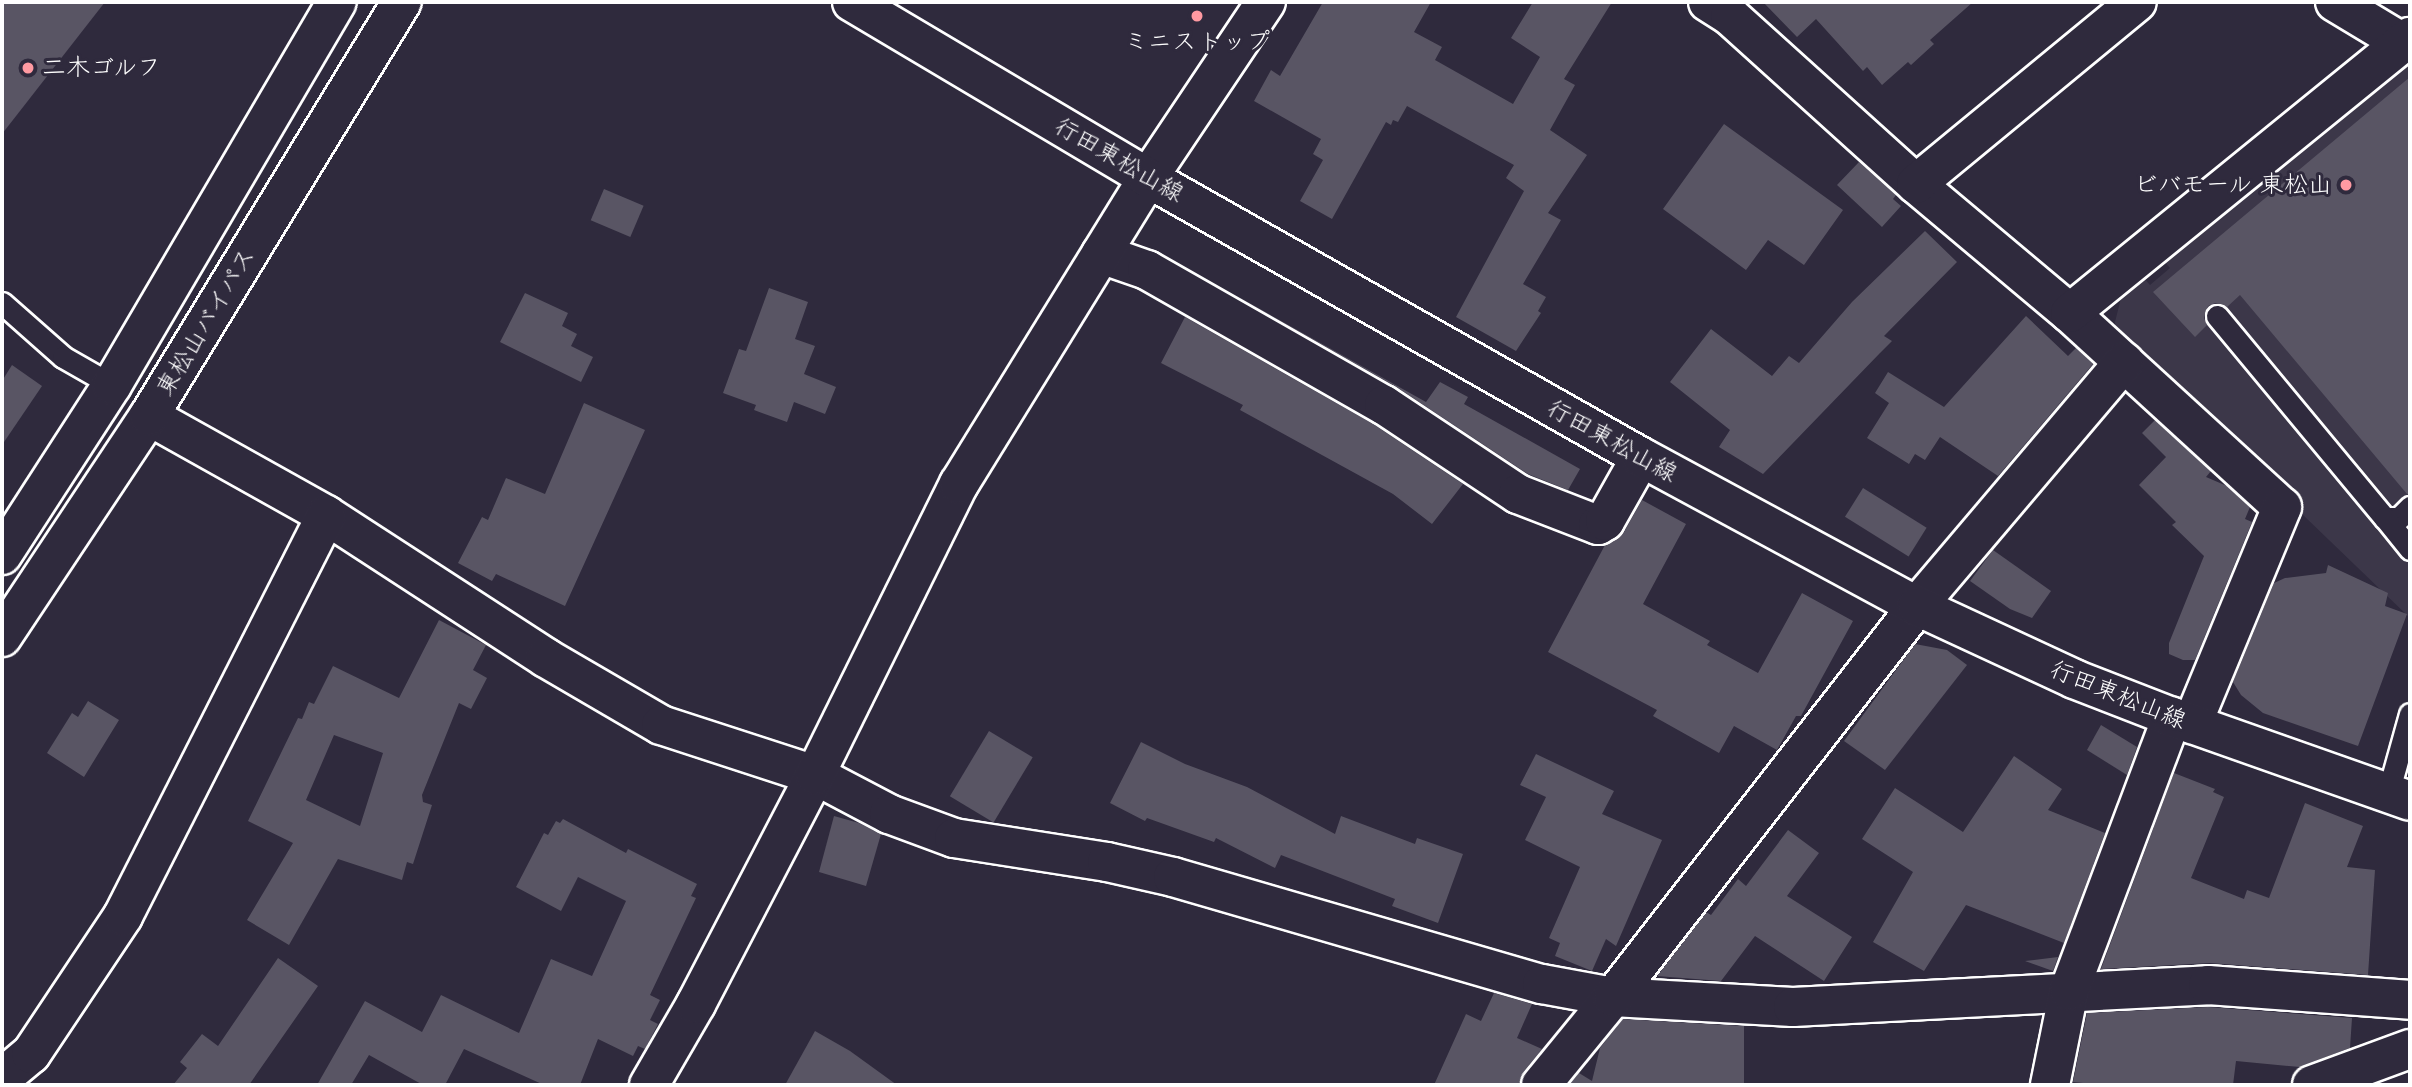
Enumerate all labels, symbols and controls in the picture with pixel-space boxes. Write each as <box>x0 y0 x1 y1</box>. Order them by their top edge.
marker: ミニストップ <box>1189 8 1205 24</box>
place label: ミニストップ <box>1125 28 1269 56</box>
place label: 二木ゴルフ <box>42 54 162 82</box>
marker: 二木ゴルフ <box>20 60 36 76</box>
street label: 行田東松山線 <box>1049 112 1189 208</box>
place label: ビバモール 東松山 <box>2132 171 2332 199</box>
marker: ビバモール 東松山 <box>2338 177 2354 193</box>
street label: 東松山バイパス <box>150 243 262 401</box>
street label: 行田東松山線 <box>1542 393 1682 489</box>
street label: 行田東松山線 <box>2046 655 2190 735</box>

